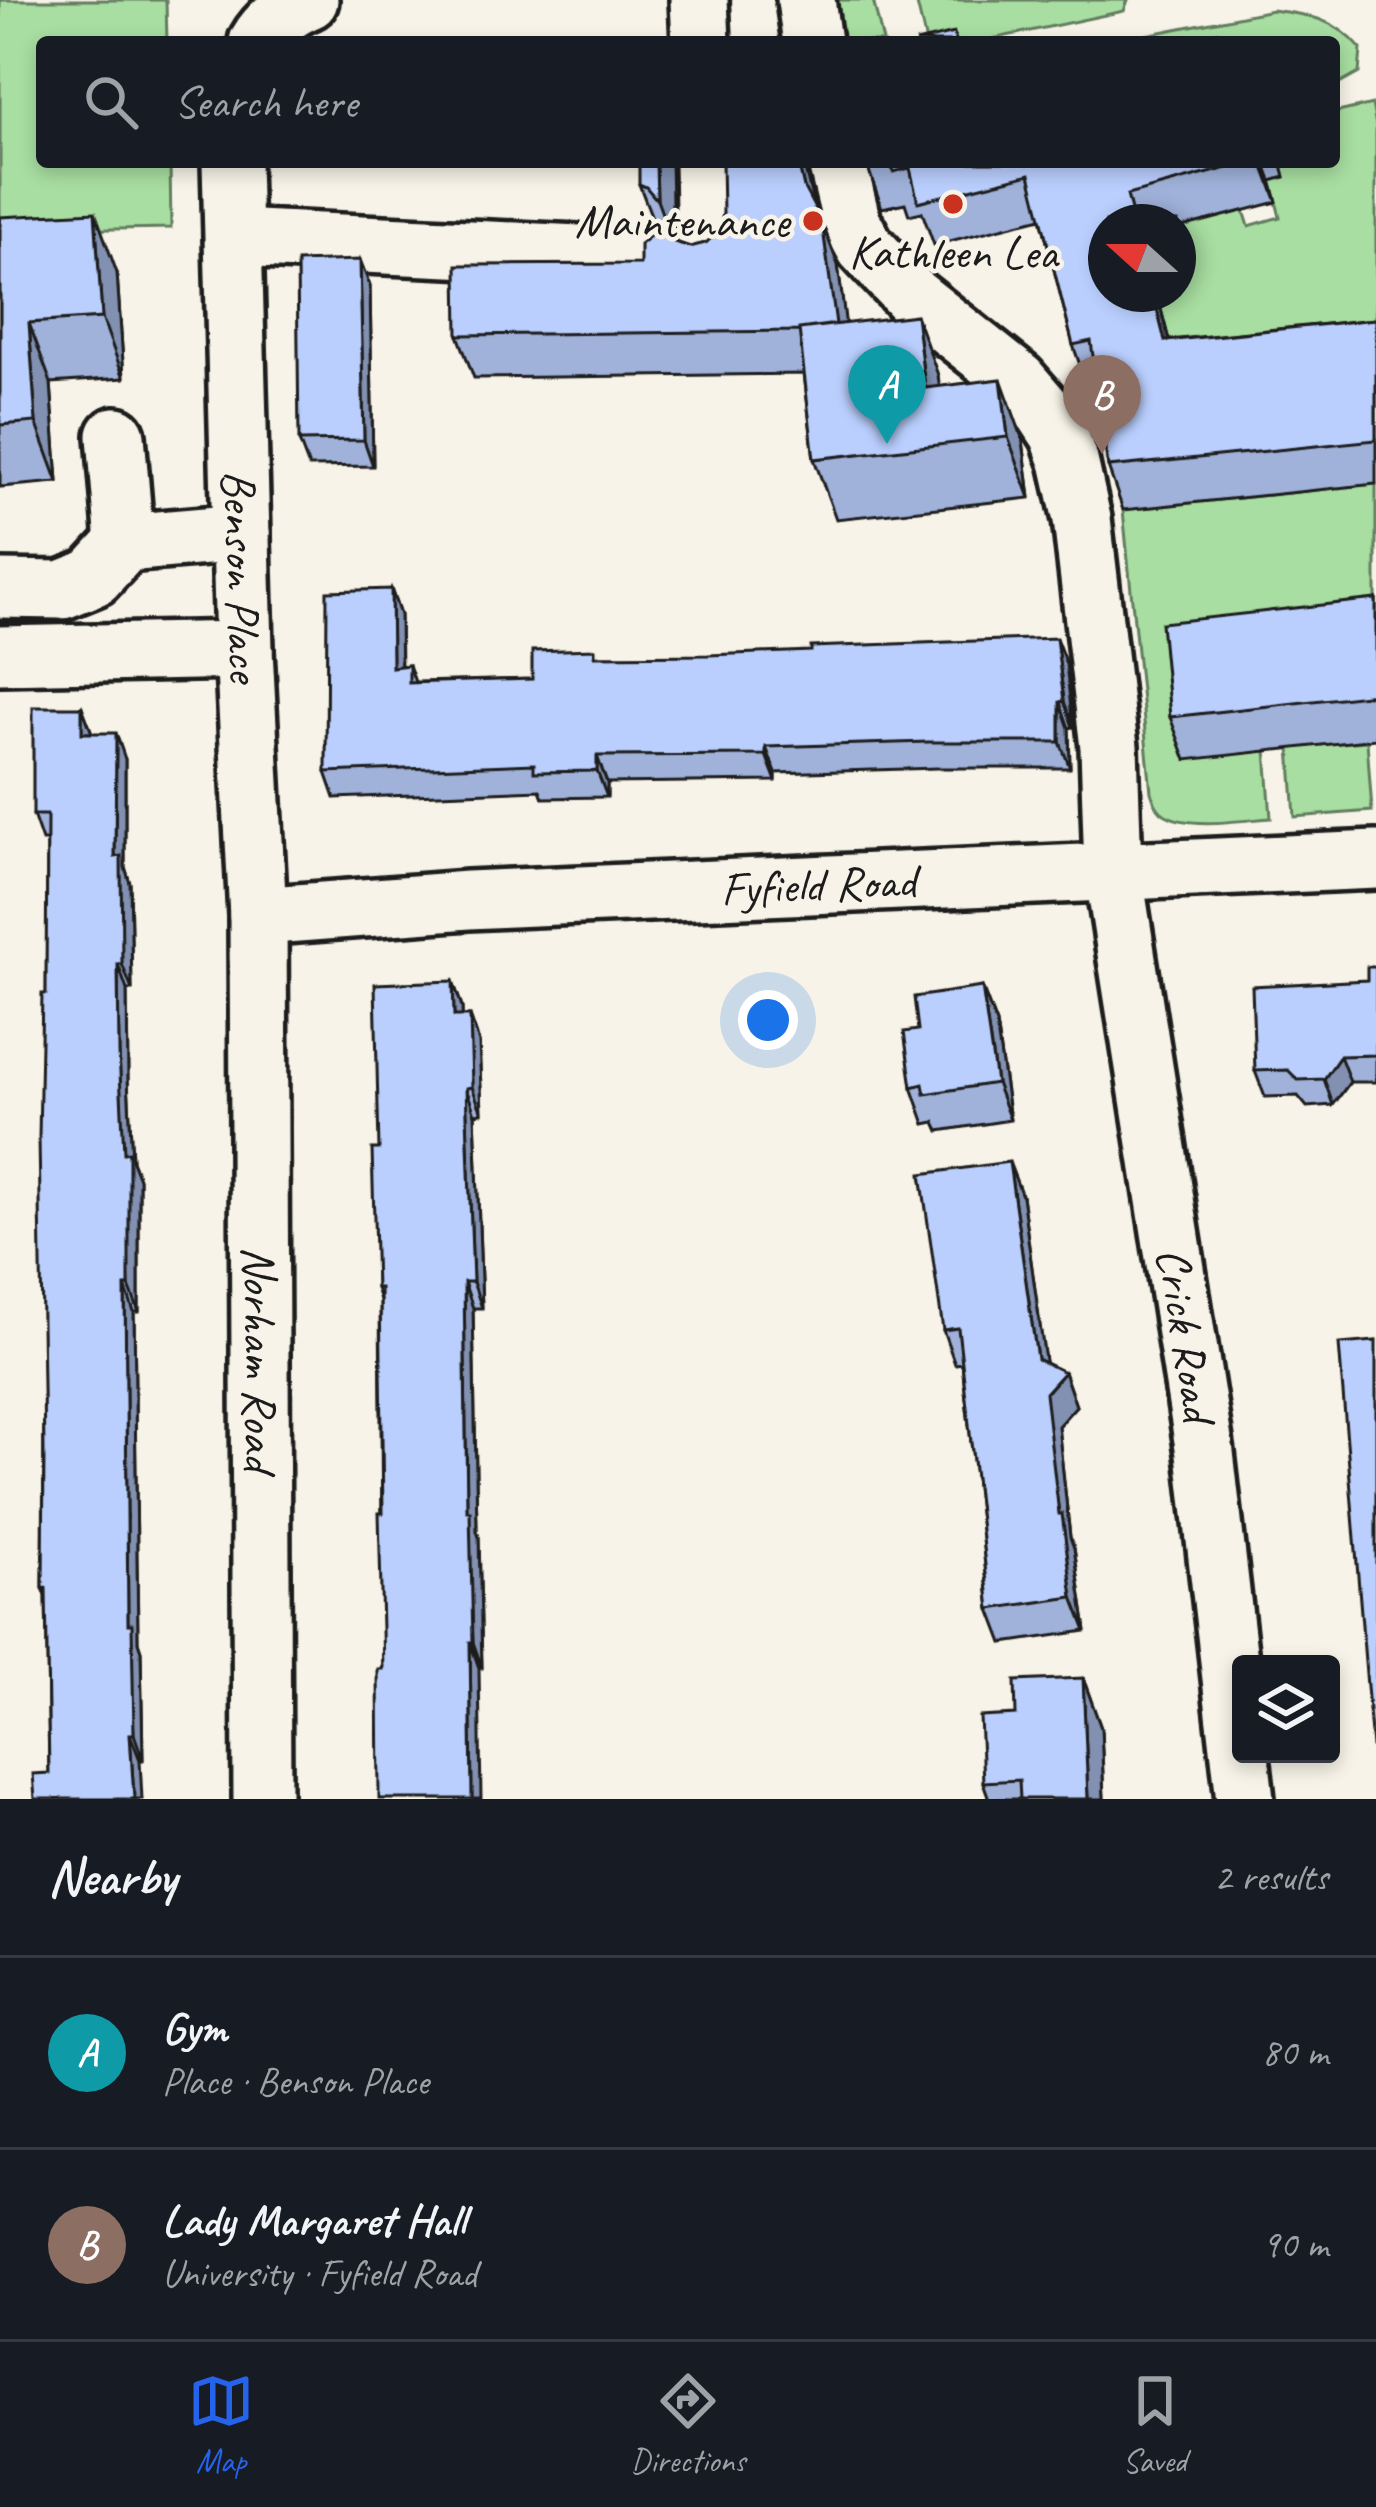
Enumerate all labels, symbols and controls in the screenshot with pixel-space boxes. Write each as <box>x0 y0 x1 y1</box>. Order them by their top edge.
search box <box>36 36 1340 168</box>
icon: search <box>78 69 144 135</box>
text: Search here <box>174 74 357 131</box>
place label: Maintenance <box>575 191 792 251</box>
marker: Kathleen Lea <box>940 191 966 217</box>
north arrow <box>1088 204 1196 312</box>
marker: Maintenance <box>800 208 826 234</box>
place label: Kathleen Lea <box>849 222 1060 282</box>
pin: A <box>848 345 926 444</box>
pin: B <box>1063 355 1141 454</box>
street label: Benson Place <box>209 469 276 687</box>
street label: Fyfield Road <box>719 850 924 919</box>
your location <box>738 990 798 1050</box>
street label: Crick Road <box>1143 1243 1231 1432</box>
street label: Norham Road <box>229 1246 291 1478</box>
map controls <box>1232 1655 1340 1763</box>
button: layers <box>1232 1655 1340 1763</box>
text: Nearby <box>48 1845 176 1909</box>
text: 2 results <box>1214 1853 1328 1902</box>
text: Gym <box>162 2000 227 2057</box>
text: A <box>77 2028 97 2077</box>
text: 80 m <box>1262 2028 1328 2077</box>
text: Place · Benson Place <box>162 2057 429 2106</box>
text: Lady Margaret Hall <box>162 2192 466 2249</box>
text: B <box>77 2220 97 2269</box>
text: 90 m <box>1262 2220 1328 2269</box>
text: University · Fyfield Road <box>162 2249 477 2298</box>
tab: Map <box>188 2368 254 2482</box>
tab: Directions <box>631 2368 745 2482</box>
tab: Saved <box>1122 2368 1188 2482</box>

